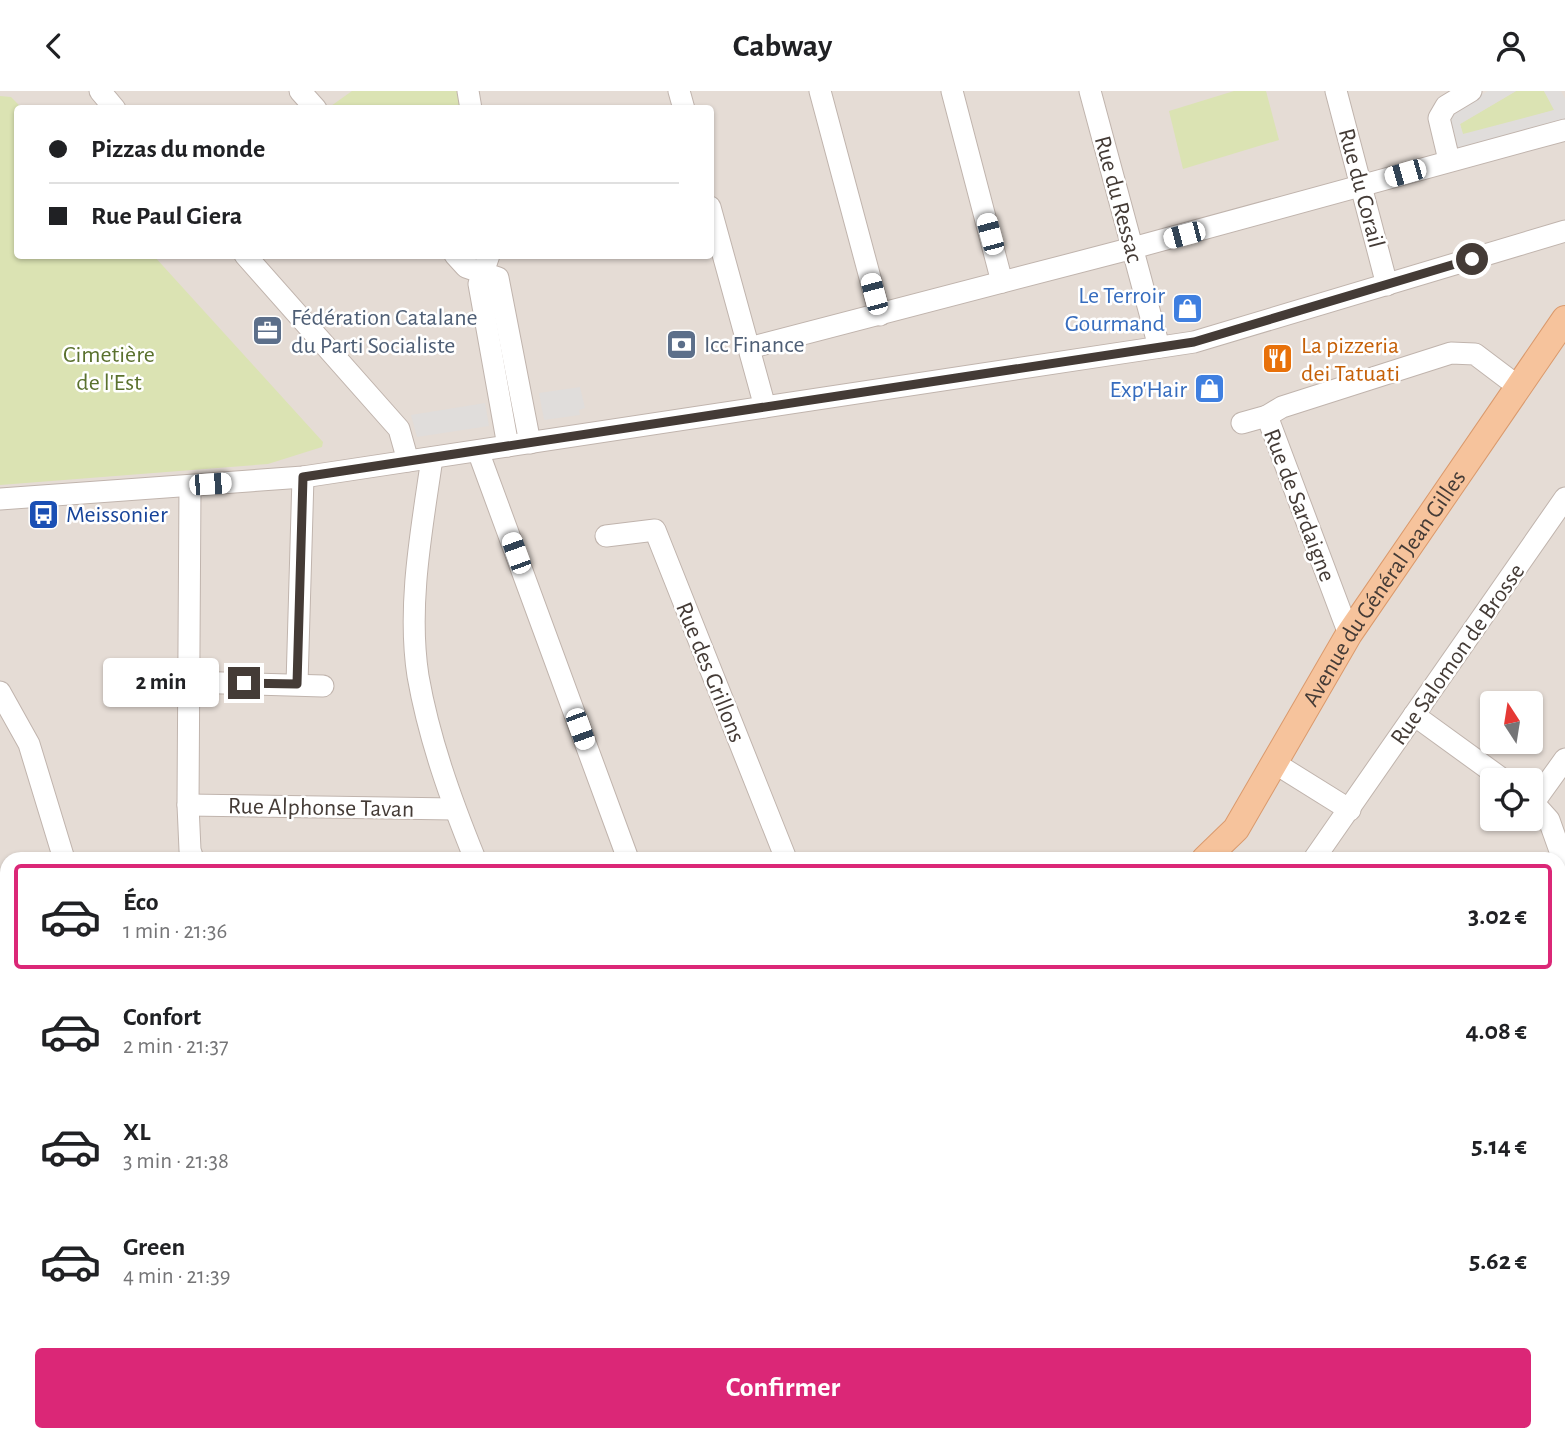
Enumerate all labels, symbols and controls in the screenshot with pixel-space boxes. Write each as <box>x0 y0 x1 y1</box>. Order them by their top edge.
icon: back <box>35 27 73 65</box>
icon: person <box>1492 27 1530 65</box>
text: Cabway <box>733 30 832 62</box>
street label: Rue du Corail <box>1334 126 1388 251</box>
street label: Rue du Ressac <box>1090 133 1146 265</box>
text: Pizzas du monde <box>91 136 265 162</box>
car <box>1382 157 1429 189</box>
text: Rue Paul Giera <box>91 203 242 229</box>
car <box>975 211 1006 257</box>
car <box>1161 219 1208 251</box>
route start <box>1456 243 1488 275</box>
car <box>859 271 890 317</box>
place label: Le Terroir Gourmand <box>1065 284 1165 336</box>
shop icon: Le Terroir Gourmand <box>1171 292 1205 326</box>
place label: Fédération Catalane du Parti Socialiste <box>291 306 478 358</box>
office icon: Fédération Catalane du Parti Socialiste <box>251 314 285 348</box>
bank icon: Icc Finance <box>664 327 698 361</box>
place label: Icc Finance <box>704 333 805 357</box>
place label: La pizzeria dei Tatuati <box>1301 334 1400 386</box>
restaurant icon: La pizzeria dei Tatuati <box>1261 342 1295 376</box>
park label: Cimetière de l'Est <box>63 343 155 395</box>
shop icon: Exp'Hair <box>1193 372 1227 406</box>
place label: Exp'Hair <box>1110 378 1187 402</box>
street label: Rue de Sardaigne <box>1259 426 1339 585</box>
street label: Avenue du Général Jean Gilles <box>1299 466 1471 711</box>
car <box>189 472 232 496</box>
bus stop icon: Meissonier <box>26 497 60 531</box>
place label: Meissonier <box>66 503 168 527</box>
car <box>499 530 534 576</box>
street label: Rue Salomon de Brosse <box>1386 560 1529 750</box>
street label: Rue des Grillons <box>671 599 749 746</box>
callout: 2 min <box>104 659 219 707</box>
route end <box>228 667 260 699</box>
text: 2 min <box>135 671 187 694</box>
north arrow <box>1480 691 1544 754</box>
map controls <box>1480 691 1543 831</box>
car <box>563 706 598 752</box>
button: locate <box>1480 768 1543 831</box>
street label: Rue Alphonse Tavan <box>228 794 414 822</box>
icon: car <box>39 885 102 948</box>
text: Éco <box>123 889 159 915</box>
text: 3.02 € <box>1468 903 1527 929</box>
text: 1 min · 21:36 <box>123 920 227 943</box>
icon: car <box>39 1000 102 1063</box>
text: Confort <box>123 1004 201 1030</box>
text: 4.08 € <box>1466 1018 1527 1044</box>
text: 2 min · 21:37 <box>123 1035 229 1058</box>
icon: car <box>39 1115 102 1178</box>
text: XL <box>123 1119 150 1145</box>
text: 5.14 € <box>1471 1133 1527 1159</box>
text: 3 min · 21:38 <box>123 1150 229 1173</box>
icon: car <box>39 1230 102 1293</box>
text: Green <box>123 1234 185 1260</box>
text: 5.62 € <box>1469 1248 1527 1274</box>
text: 4 min · 21:39 <box>123 1265 230 1288</box>
button: Confirmer <box>35 1348 1531 1428</box>

